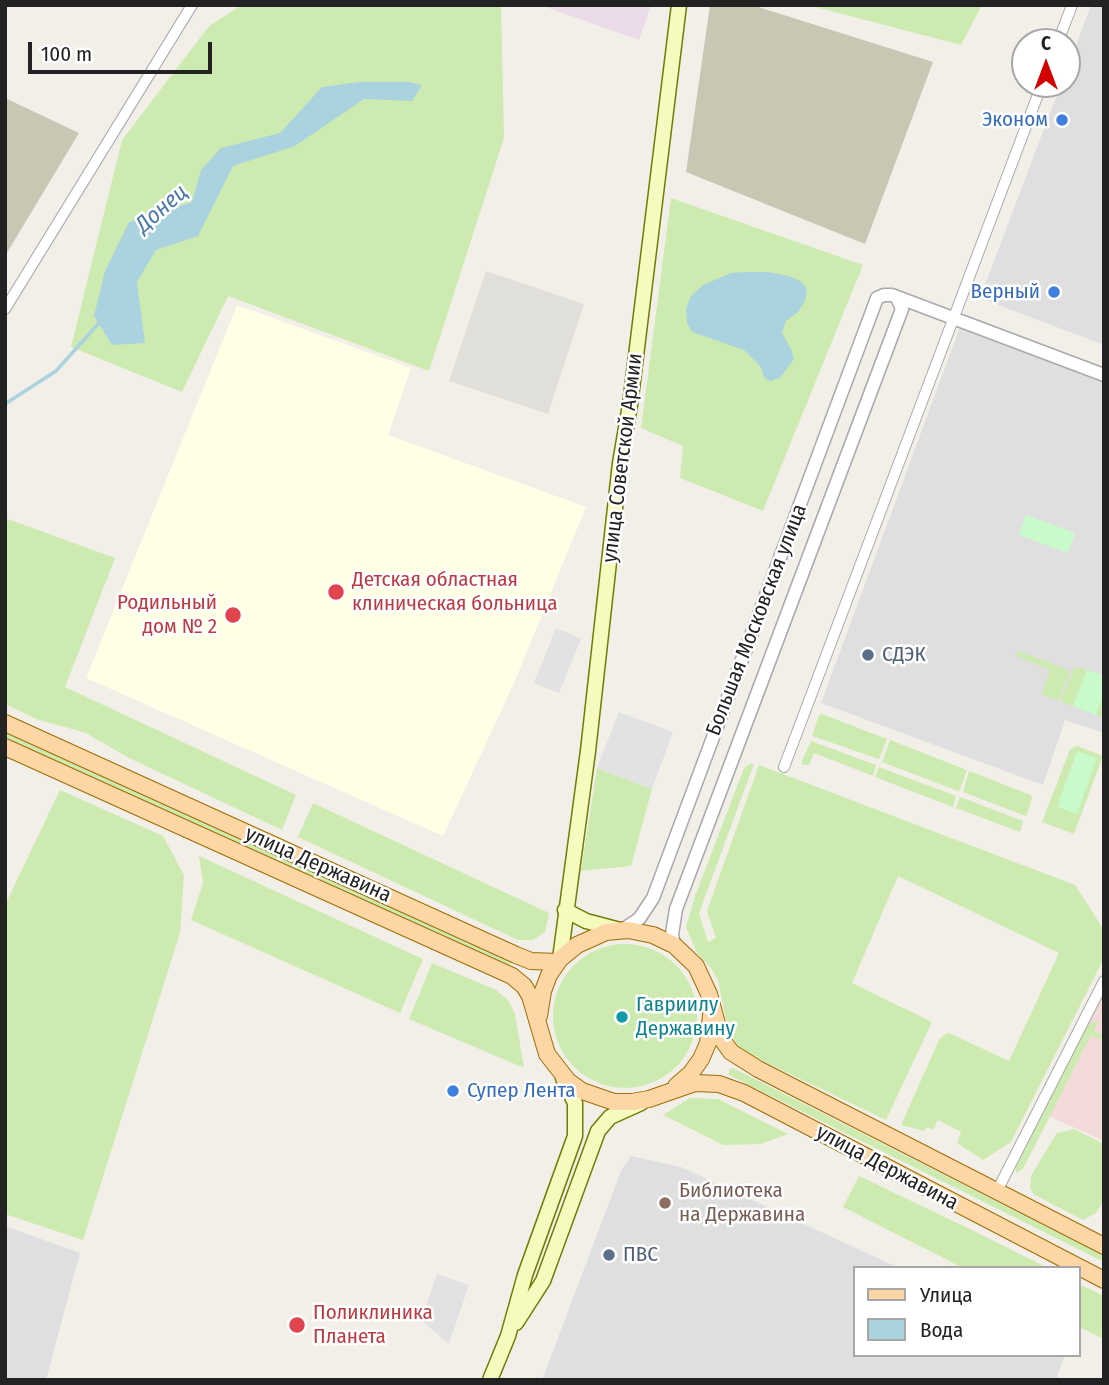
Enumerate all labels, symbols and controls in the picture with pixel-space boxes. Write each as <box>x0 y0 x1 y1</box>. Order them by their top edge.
scale bar <box>32 28 215 72</box>
north arrow <box>1011 28 1081 98</box>
text: С <box>1041 32 1051 55</box>
text: 100 m <box>41 41 92 67</box>
place label: Эконом <box>982 107 1048 133</box>
marker: Эконом <box>1054 112 1070 128</box>
water label: Донец <box>130 179 194 239</box>
place label: Верный <box>971 279 1040 305</box>
marker: Верный <box>1046 284 1062 300</box>
street label: улица Советской Армии <box>598 352 648 564</box>
street label: Большая Московская улица <box>701 501 813 739</box>
place label: Детская областная клиническая больница <box>352 567 557 617</box>
marker: Детская областная клиническая больница <box>326 582 346 602</box>
place label: Родильный дом № 2 <box>117 590 217 640</box>
marker: Родильный дом № 2 <box>223 605 243 625</box>
place label: СДЭК <box>882 642 926 668</box>
marker: СДЭК <box>860 647 876 663</box>
street label: улица Державина <box>241 821 395 909</box>
place label: Гавриилу Державину <box>636 992 735 1042</box>
marker: Гавриилу Державину <box>614 1009 630 1025</box>
place label: Супер Лента <box>467 1078 576 1104</box>
marker: Супер Лента <box>445 1083 461 1099</box>
street label: улица Державина <box>812 1120 962 1216</box>
place label: Библиотека на Державина <box>679 1178 805 1228</box>
marker: Библиотека на Державина <box>657 1195 673 1211</box>
place label: ПВС <box>623 1242 658 1268</box>
marker: ПВС <box>601 1247 617 1263</box>
legend <box>853 1266 1081 1357</box>
text: Улица <box>920 1282 973 1308</box>
place label: Поликлиника Планета <box>313 1300 433 1350</box>
marker: Поликлиника Планета <box>287 1315 307 1335</box>
text: Вода <box>920 1317 963 1343</box>

